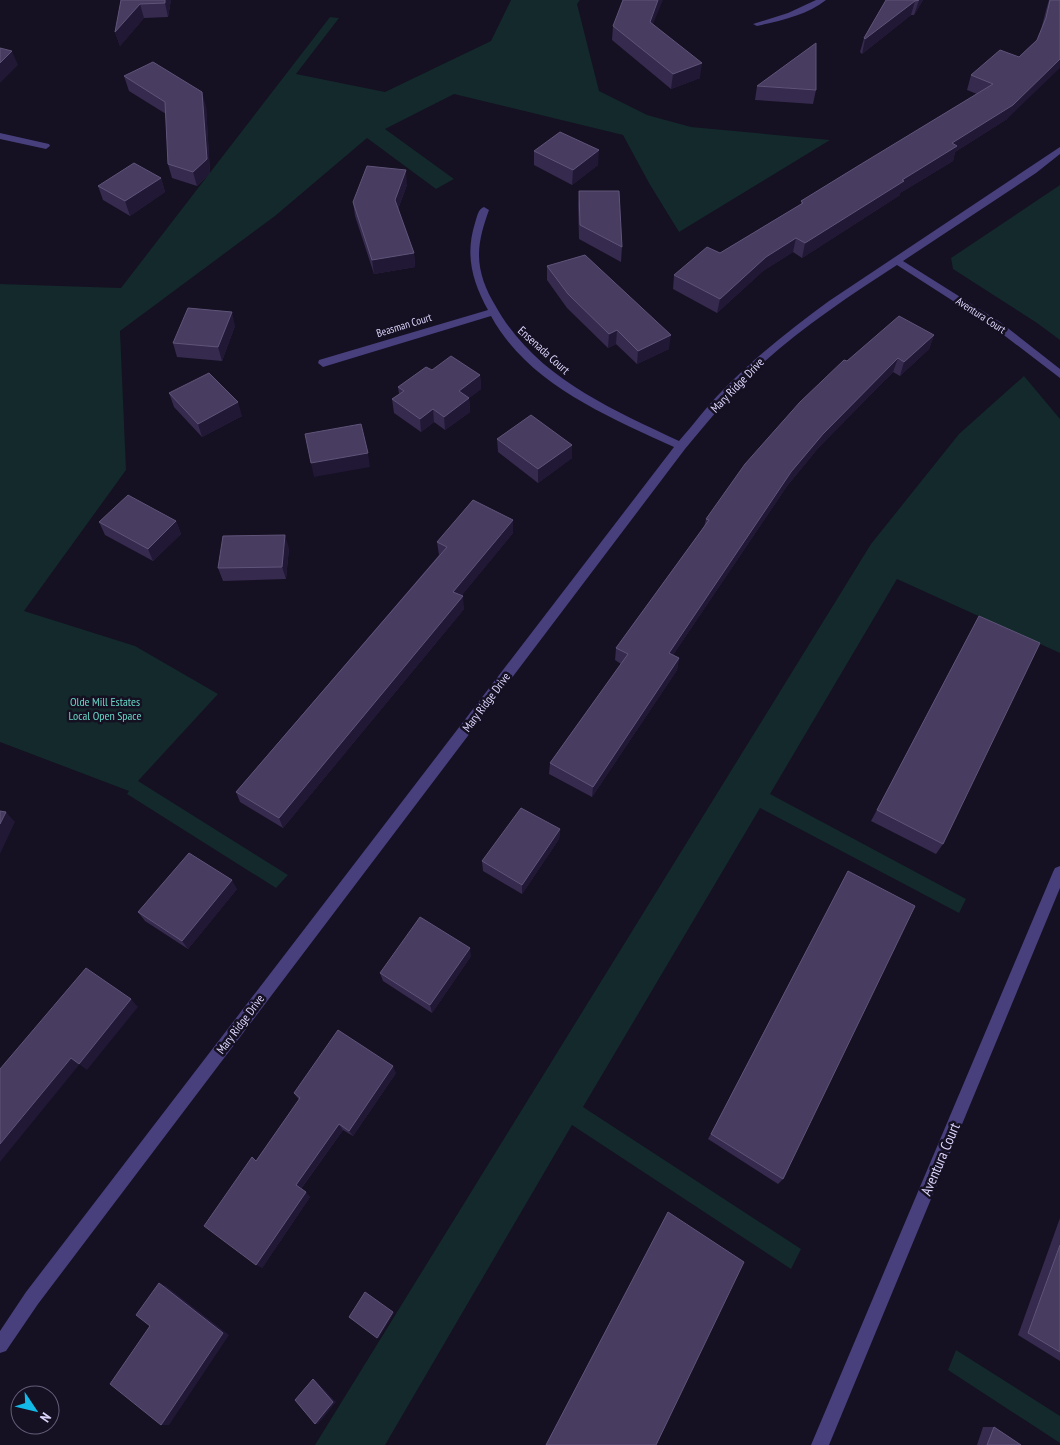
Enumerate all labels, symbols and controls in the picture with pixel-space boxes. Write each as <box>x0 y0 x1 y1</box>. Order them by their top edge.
street label: Aventura Court <box>953 294 1009 336</box>
street label: Beasman Court <box>375 310 433 340</box>
street label: Ensenada Court <box>515 323 573 378</box>
street label: Mary Ridge Drive <box>707 354 767 416</box>
street label: Mary Ridge Drive <box>459 669 513 735</box>
park label: Olde Mill Estates Local Open Space <box>69 694 141 723</box>
street label: Mary Ridge Drive <box>213 991 267 1057</box>
street label: Aventura Court <box>916 1120 964 1198</box>
north arrow <box>10 1385 60 1435</box>
text: N <box>36 1409 55 1426</box>

